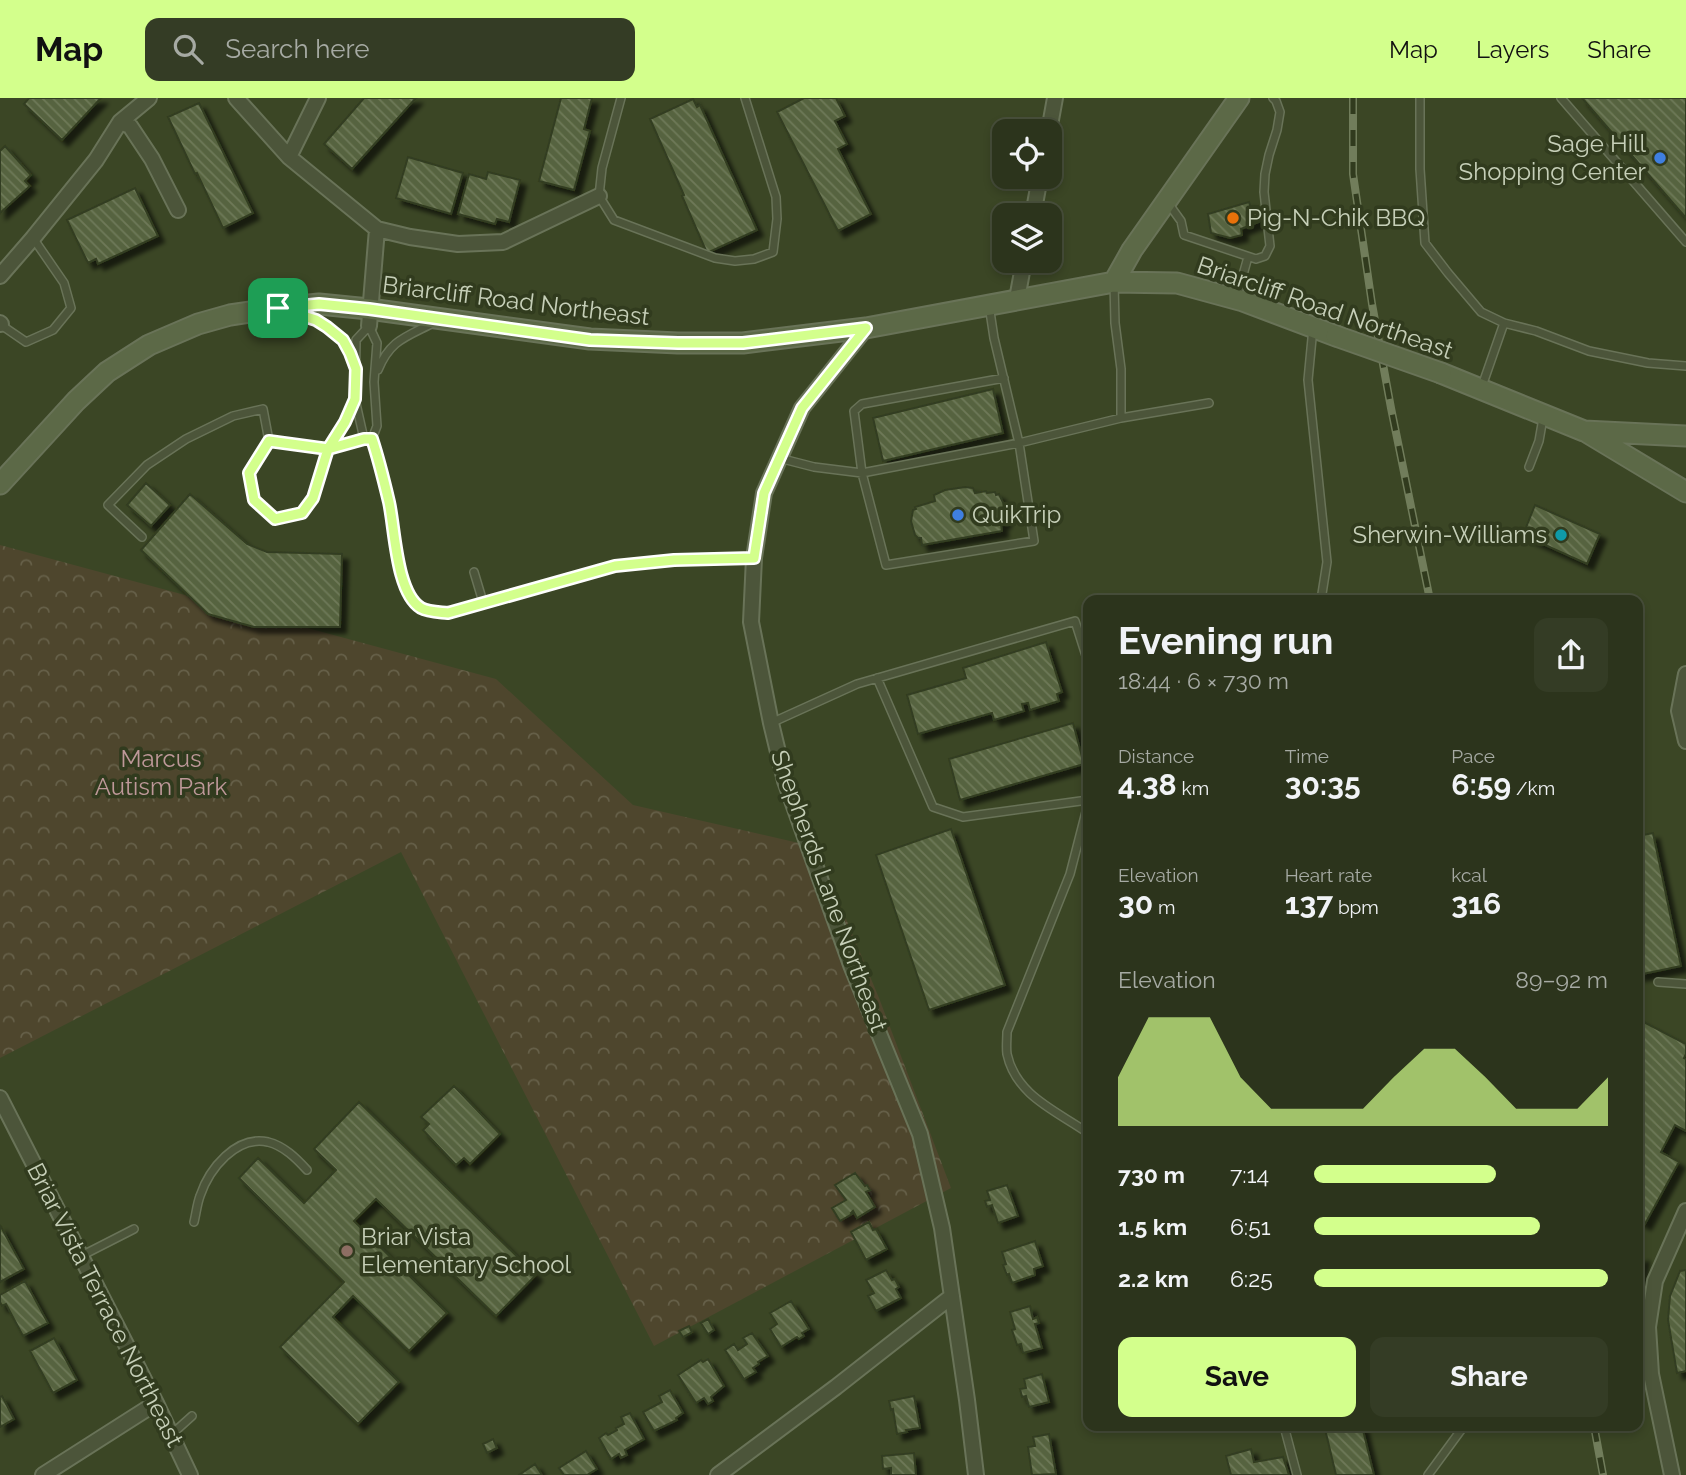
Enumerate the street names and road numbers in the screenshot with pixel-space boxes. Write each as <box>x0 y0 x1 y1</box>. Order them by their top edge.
street label: Briarcliff Road Northeast <box>1193 250 1457 365</box>
street label: Briarcliff Road Northeast <box>381 270 651 331</box>
street label: Shepherds Lane Northeast <box>765 746 894 1036</box>
street label: Briar Vista Terrace Northeast <box>21 1158 190 1452</box>

